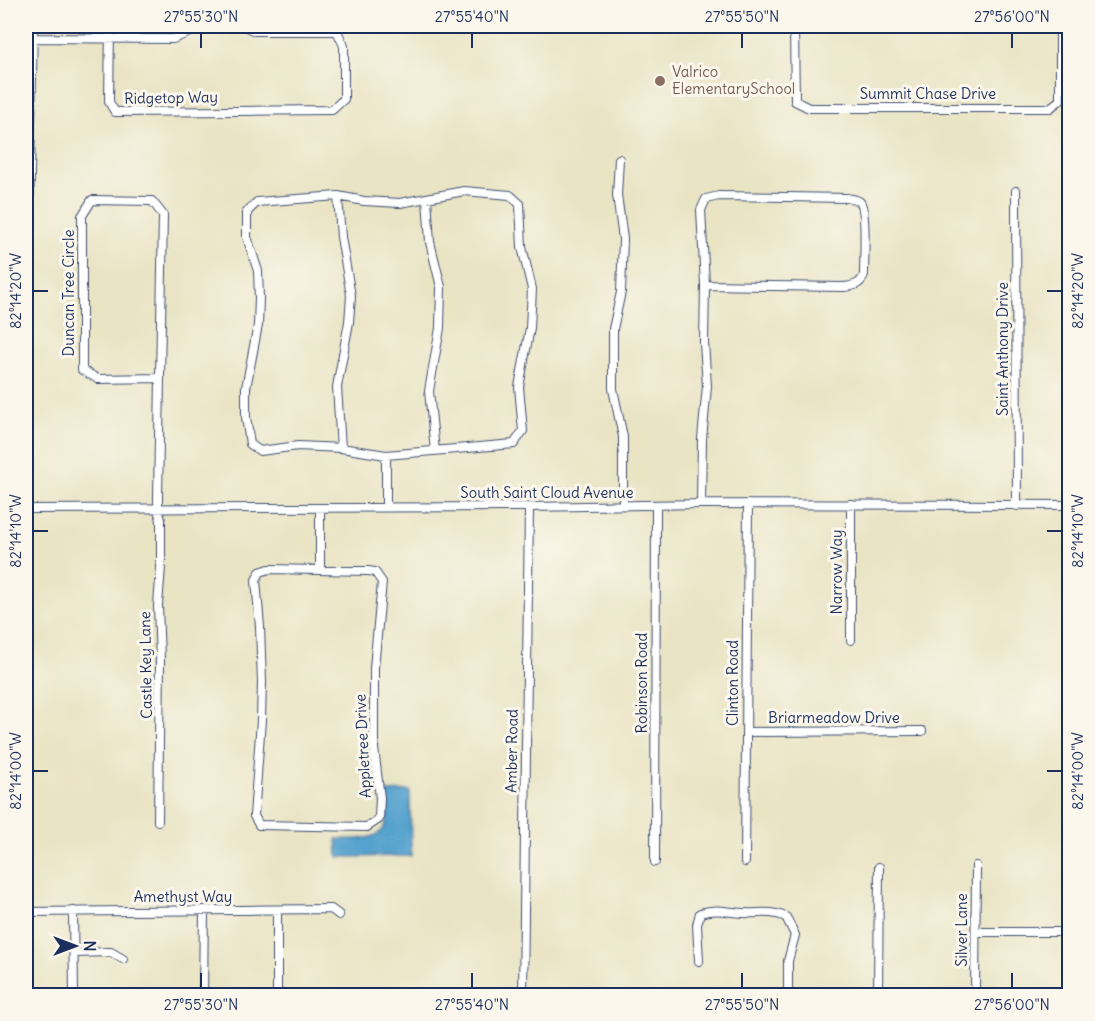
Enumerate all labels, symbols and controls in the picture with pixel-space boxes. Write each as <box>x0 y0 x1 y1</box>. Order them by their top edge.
text: 27°55'30"N <box>164 7 238 26</box>
text: 27°55'40"N <box>435 7 509 26</box>
text: 27°55'50"N <box>705 7 779 26</box>
text: 27°56'00"N <box>974 7 1050 26</box>
place label: Valrico ElementarySchool <box>672 62 795 98</box>
marker: Valrico ElementarySchool <box>653 74 667 88</box>
street label: Summit Chase Drive <box>860 84 996 103</box>
street label: Ridgetop Way <box>124 87 218 108</box>
street label: Duncan Tree Circle <box>59 230 78 356</box>
text: 82°14'20"W <box>6 253 25 329</box>
text: 82°14'20"W <box>1068 253 1087 329</box>
street label: Saint Anthony Drive <box>993 282 1012 416</box>
street label: South Saint Cloud Avenue <box>460 483 634 502</box>
text: 82°14'10"W <box>6 494 25 568</box>
text: 82°14'10"W <box>1068 494 1087 568</box>
street label: Narrow Way <box>827 530 846 614</box>
street label: Castle Key Lane <box>135 611 156 719</box>
street label: Robinson Road <box>632 632 651 733</box>
street label: Clinton Road <box>723 640 742 726</box>
street label: Appletree Drive <box>350 694 375 799</box>
street label: Briarmeadow Drive <box>768 708 900 727</box>
street label: Amber Road <box>501 709 522 793</box>
text: 82°14'00"W <box>6 732 25 810</box>
text: 82°14'00"W <box>1068 732 1087 810</box>
street label: Amethyst Way <box>134 887 232 906</box>
street label: Silver Lane <box>952 893 971 967</box>
north arrow <box>45 916 105 976</box>
text: N <box>80 940 100 952</box>
text: 27°55'30"N <box>164 995 238 1014</box>
text: 27°55'40"N <box>435 995 509 1014</box>
text: 27°55'50"N <box>705 995 779 1014</box>
text: 27°56'00"N <box>974 995 1050 1014</box>

